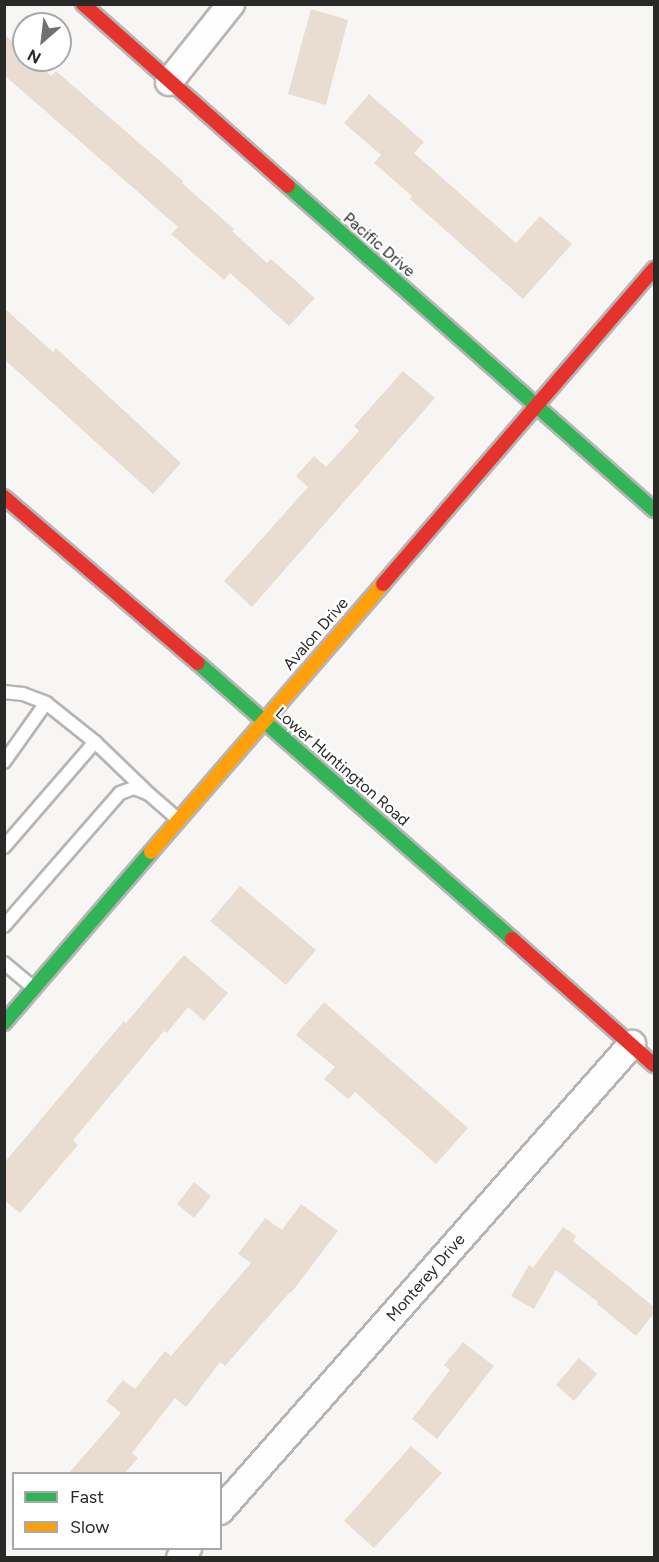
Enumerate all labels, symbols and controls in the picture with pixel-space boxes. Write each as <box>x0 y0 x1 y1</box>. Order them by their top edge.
north arrow <box>12 12 72 72</box>
text: N <box>24 45 44 68</box>
street label: Pacific Drive <box>339 209 419 281</box>
street label: Avalon Drive <box>279 594 353 674</box>
street label: Lower Huntington Road <box>271 704 413 830</box>
street label: Monterey Drive <box>383 1230 469 1326</box>
legend <box>12 1472 222 1550</box>
text: Fast <box>70 1486 104 1508</box>
text: Slow <box>70 1516 109 1538</box>

